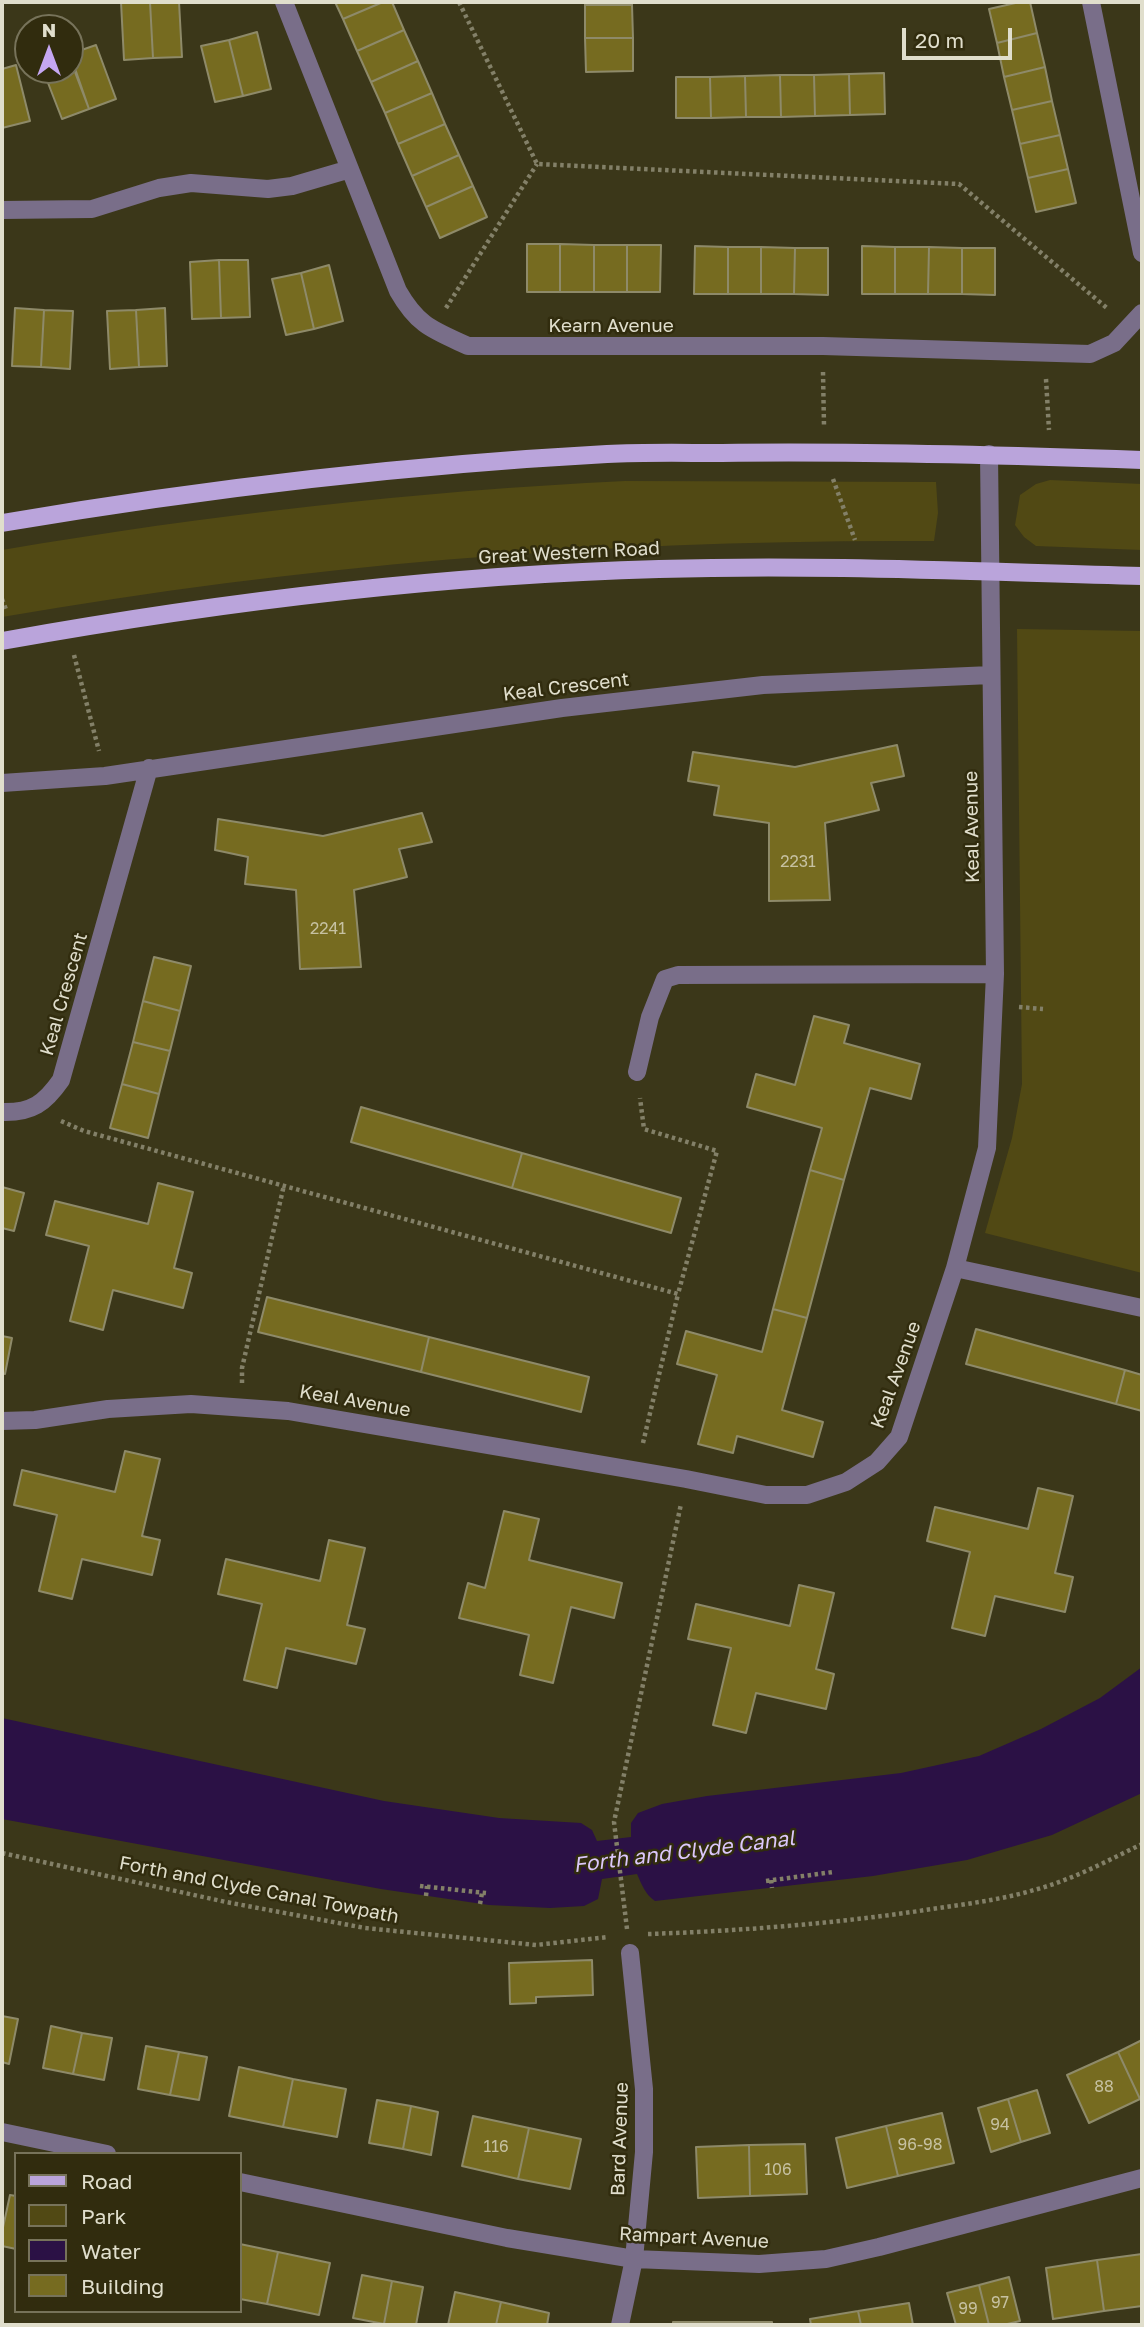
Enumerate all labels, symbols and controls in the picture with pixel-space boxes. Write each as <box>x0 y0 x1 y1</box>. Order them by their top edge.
north arrow <box>14 14 84 84</box>
scale bar <box>906 14 1016 58</box>
text: N <box>42 18 56 41</box>
text: 20 m <box>915 27 964 53</box>
street label: Kearn Avenue <box>548 315 674 337</box>
street label: Great Western Road <box>477 537 661 569</box>
street label: Keal Crescent <box>502 668 630 706</box>
street label: Keal Avenue <box>960 771 984 883</box>
house number: 2231 <box>780 852 816 872</box>
house number: 2241 <box>310 919 346 939</box>
street label: Keal Crescent <box>36 930 92 1058</box>
street label: Keal Avenue <box>866 1318 926 1432</box>
street label: Keal Avenue <box>298 1380 412 1422</box>
water label: Forth and Clyde Canal <box>572 1826 796 1878</box>
street label: Forth and Clyde Canal Towpath <box>117 1852 401 1928</box>
house number: 88 <box>1094 2077 1114 2097</box>
street label: Bard Avenue <box>607 2082 633 2196</box>
house number: 94 <box>990 2115 1010 2135</box>
house number: 96-98 <box>898 2135 942 2155</box>
house number: 116 <box>483 2137 509 2157</box>
legend <box>14 2152 242 2313</box>
house number: 106 <box>764 2160 792 2180</box>
text: Road <box>81 2168 132 2194</box>
text: Park <box>81 2203 126 2229</box>
street label: Rampart Avenue <box>619 2223 769 2253</box>
text: Water <box>81 2238 141 2264</box>
text: Building <box>81 2273 164 2299</box>
house number: 97 <box>991 2293 1009 2313</box>
house number: 99 <box>958 2299 978 2319</box>

